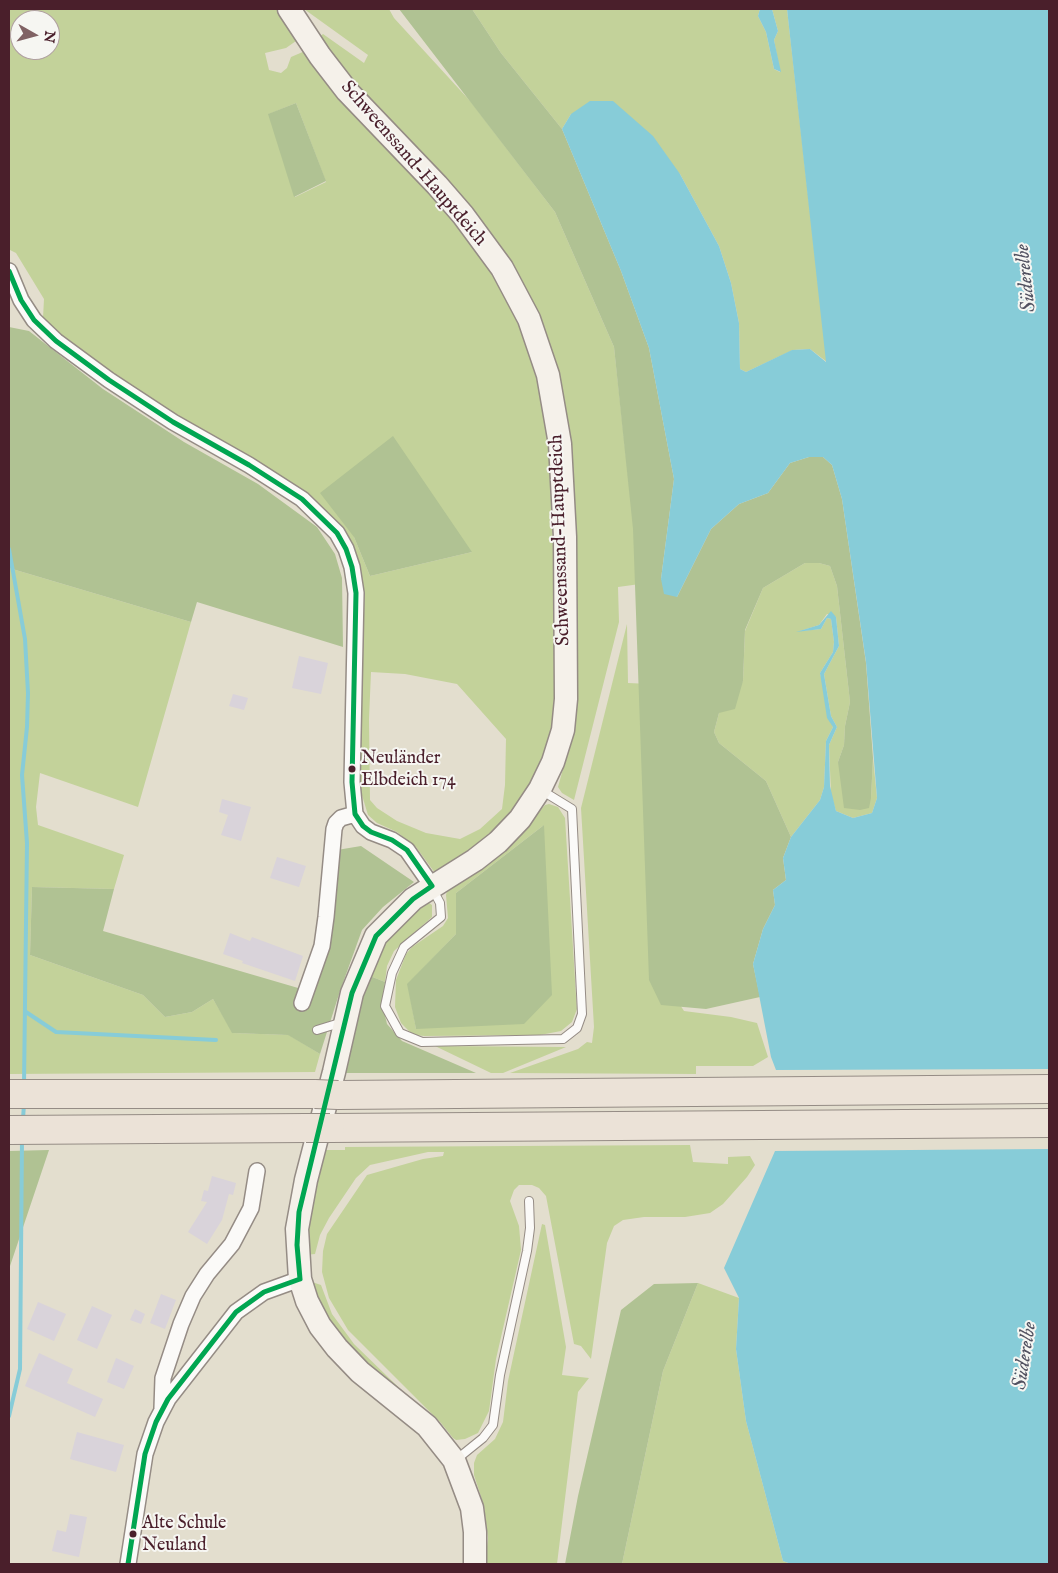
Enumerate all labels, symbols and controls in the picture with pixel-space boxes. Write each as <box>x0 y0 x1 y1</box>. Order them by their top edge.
north arrow <box>10 10 60 60</box>
text: N <box>39 30 59 44</box>
street label: Schweenssand-Hauptdeich <box>335 77 491 251</box>
water label: Süderelbe <box>1012 243 1042 313</box>
street label: Schweenssand-Hauptdeich <box>546 434 576 646</box>
place label: Neuländer Elbdeich 174 <box>361 748 456 791</box>
marker: Neuländer Elbdeich 174 <box>347 764 357 774</box>
water label: Süderelbe <box>1009 1320 1043 1392</box>
place label: Alte Schule Neuland <box>142 1513 226 1556</box>
marker: Alte Schule Neuland <box>128 1529 138 1539</box>

